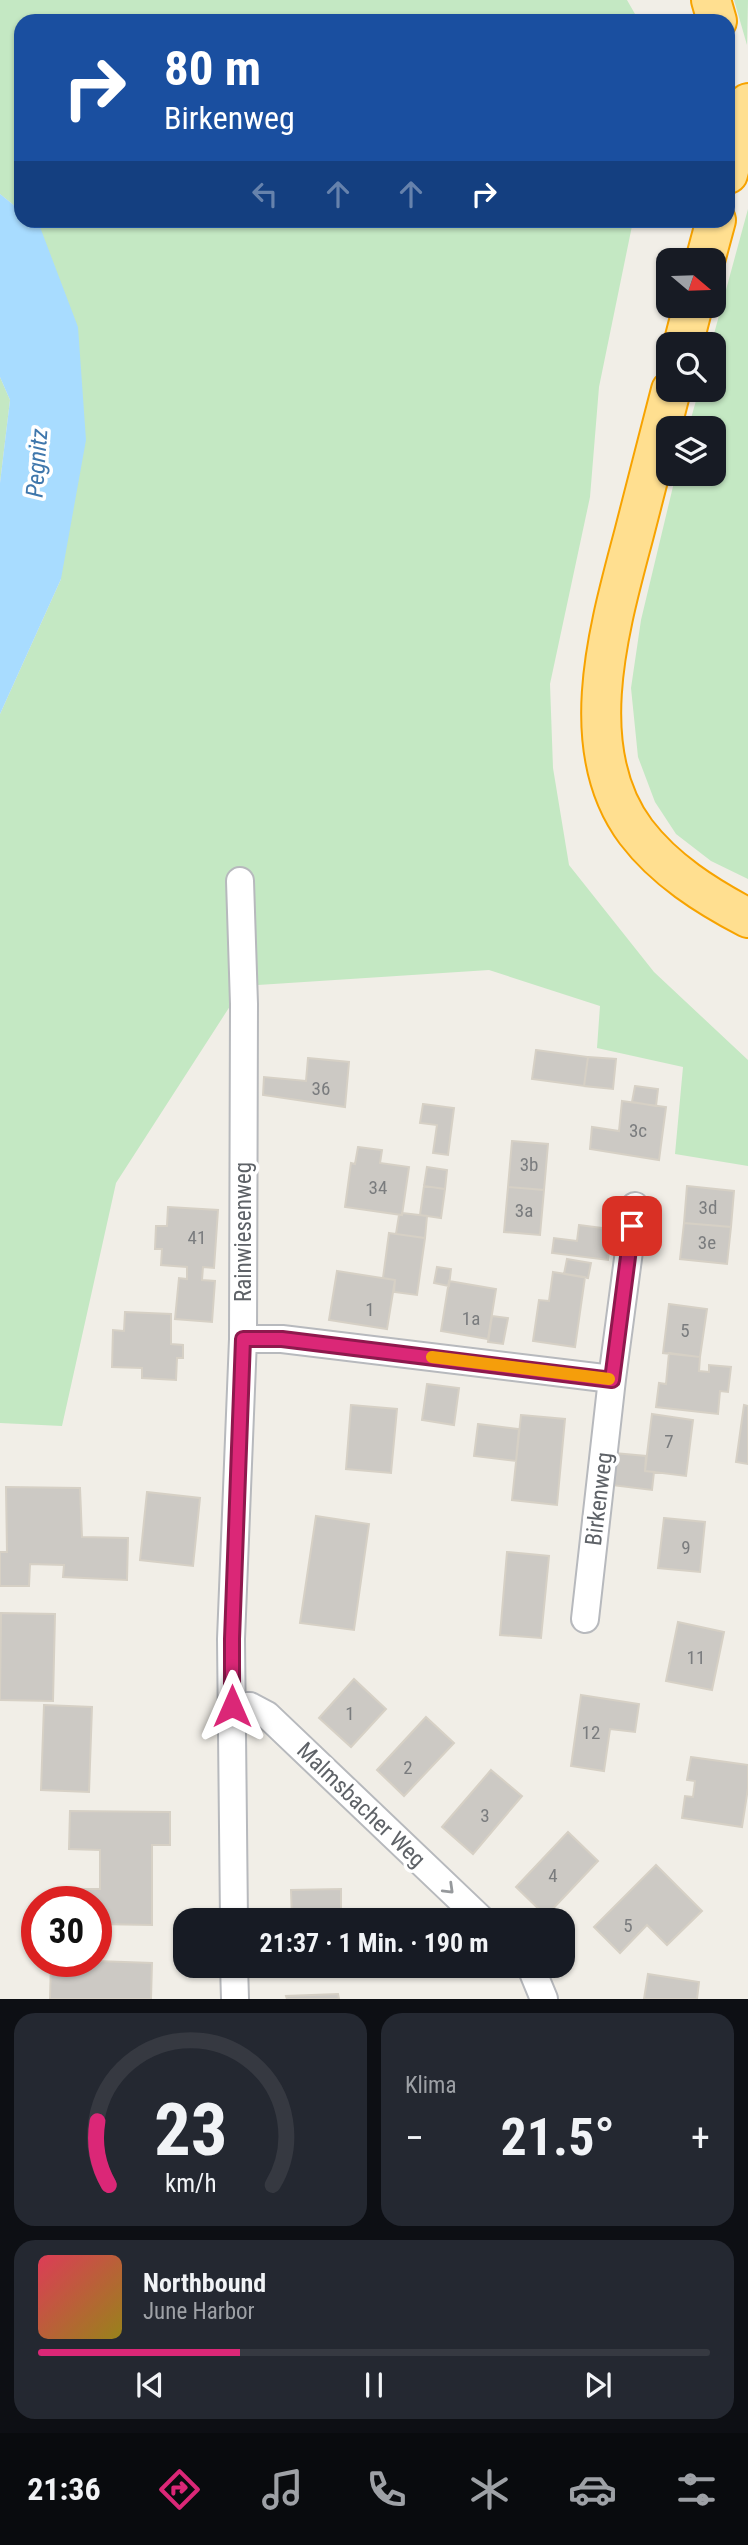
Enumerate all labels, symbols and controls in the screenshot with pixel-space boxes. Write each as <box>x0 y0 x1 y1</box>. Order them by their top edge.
text: 80 m <box>164 40 261 97</box>
icon: right <box>49 42 140 133</box>
text: Birkenweg <box>164 99 295 137</box>
icon: left <box>246 175 284 213</box>
icon: ahead <box>319 175 357 213</box>
icon: ahead <box>392 175 430 213</box>
icon: right <box>465 175 503 213</box>
north arrow <box>656 248 726 318</box>
map controls <box>656 248 726 486</box>
button: search <box>656 332 726 402</box>
button: layers <box>656 416 726 486</box>
water label: Pegnitz <box>21 427 53 498</box>
house number: 36 <box>312 1077 330 1100</box>
house number: 3c <box>629 1119 647 1142</box>
house number: 3b <box>520 1153 538 1176</box>
street label: Rainwiesenweg <box>230 1162 257 1302</box>
house number: 34 <box>369 1176 387 1199</box>
pin <box>602 1196 662 1256</box>
house number: 3d <box>699 1196 717 1219</box>
house number: 3a <box>515 1199 533 1222</box>
icon: arrive <box>613 1207 651 1245</box>
house number: 41 <box>188 1226 206 1249</box>
house number: 3e <box>698 1231 716 1254</box>
house number: 1 <box>365 1298 375 1321</box>
house number: 1a <box>462 1307 480 1330</box>
house number: 5 <box>680 1319 690 1342</box>
house number: 7 <box>664 1430 674 1453</box>
street label: Birkenweg <box>580 1451 618 1547</box>
house number: 9 <box>681 1536 691 1559</box>
house number: 11 <box>687 1646 705 1669</box>
position arrow <box>195 1669 269 1743</box>
house number: 1 <box>345 1702 355 1725</box>
house number: 12 <box>582 1721 600 1744</box>
street label: Malmsbacher Weg <box>291 1737 431 1873</box>
house number: 2 <box>403 1756 413 1779</box>
house number: 3 <box>480 1804 490 1827</box>
house number: 4 <box>548 1864 558 1887</box>
one-way arrow <box>441 1880 454 1893</box>
speed limit sign: 30 <box>21 1886 112 1977</box>
house number: 5 <box>623 1914 633 1937</box>
text: 21:37 · 1 Min. · 190 m <box>260 1928 488 1958</box>
text: Klima <box>405 2072 456 2099</box>
text: 23 <box>154 2088 227 2174</box>
text: 21.5° <box>500 2107 615 2168</box>
text: − <box>405 2116 424 2160</box>
text: + <box>691 2116 710 2160</box>
text: km/h <box>165 2169 216 2198</box>
text: Northbound <box>143 2268 266 2298</box>
text: June Harbor <box>143 2298 255 2325</box>
icon: previous <box>131 2366 169 2404</box>
icon: pause <box>355 2366 393 2404</box>
icon: next <box>579 2366 617 2404</box>
icon: directions <box>155 2465 204 2514</box>
icon: music <box>258 2465 307 2514</box>
icon: phone <box>362 2465 411 2514</box>
icon: climate <box>465 2465 514 2514</box>
icon: car <box>568 2465 617 2514</box>
icon: filters <box>672 2465 721 2514</box>
text: 21:36 <box>27 2470 101 2508</box>

